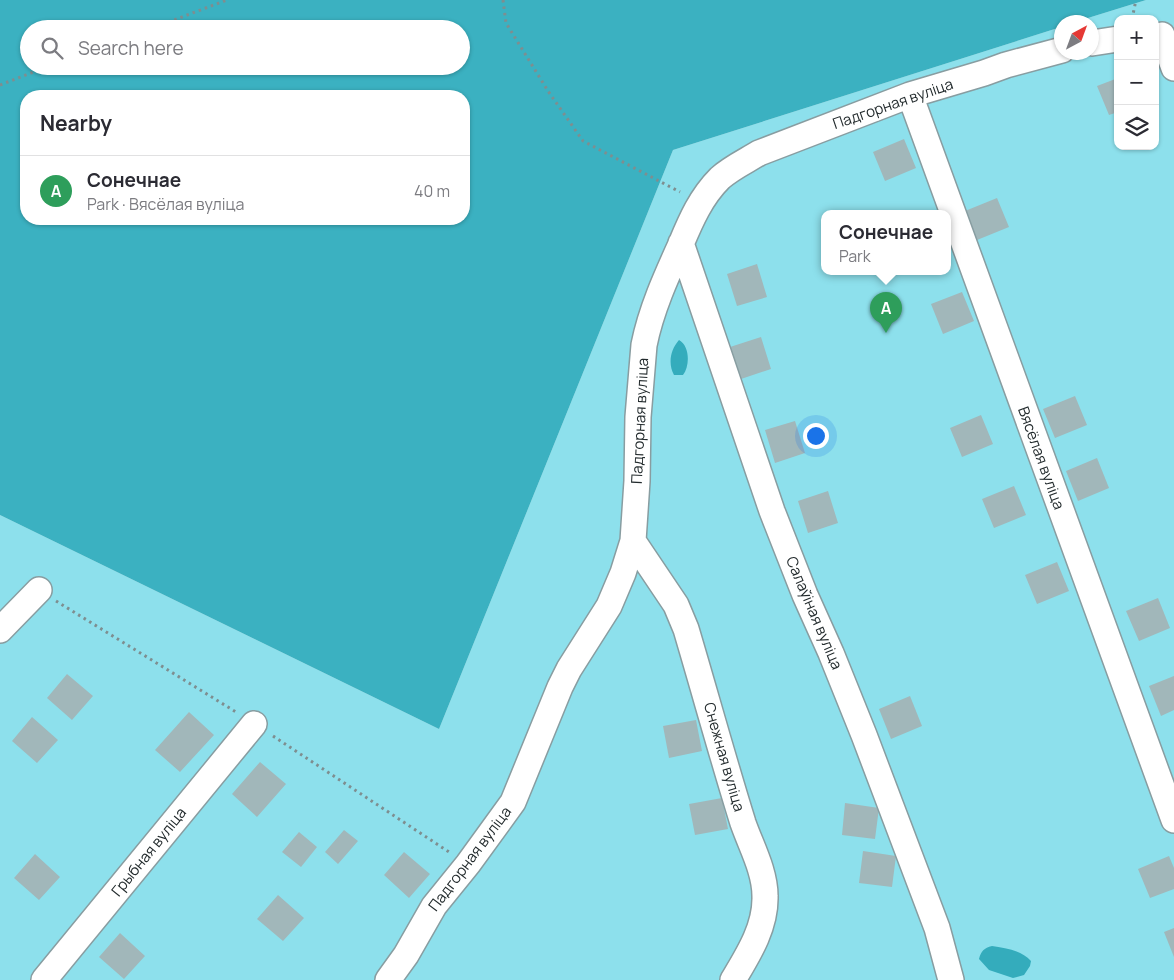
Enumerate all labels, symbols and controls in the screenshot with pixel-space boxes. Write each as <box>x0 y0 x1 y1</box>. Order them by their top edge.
north arrow <box>1054 15 1099 60</box>
map controls <box>1114 15 1159 150</box>
button: + <box>1114 15 1159 60</box>
search box <box>20 20 470 75</box>
icon: search <box>38 34 66 62</box>
text: Search here <box>78 35 184 61</box>
button: − <box>1114 60 1159 105</box>
street label: Падгорная вуліца <box>830 73 956 134</box>
button: layers <box>1114 105 1159 150</box>
text: Nearby <box>40 109 112 137</box>
text: Сонечнае <box>87 167 181 193</box>
text: A <box>51 180 61 202</box>
text: 40 m <box>414 180 450 202</box>
text: Park · Вясёлая вуліца <box>87 193 244 215</box>
popup <box>821 210 951 275</box>
text: Сонечнае <box>839 219 933 245</box>
text: Park <box>839 245 871 267</box>
pin: A <box>870 292 902 333</box>
street label: Падгорная вуліца <box>626 357 653 484</box>
street label: Вясёлая вуліца <box>1013 403 1070 512</box>
your location <box>803 423 829 449</box>
street label: Салаўіная вуліца <box>781 553 848 673</box>
street label: Снежная вуліца <box>699 700 750 814</box>
street label: Падгорная вуліца <box>423 802 516 915</box>
street label: Грыбная вуліца <box>106 803 191 901</box>

